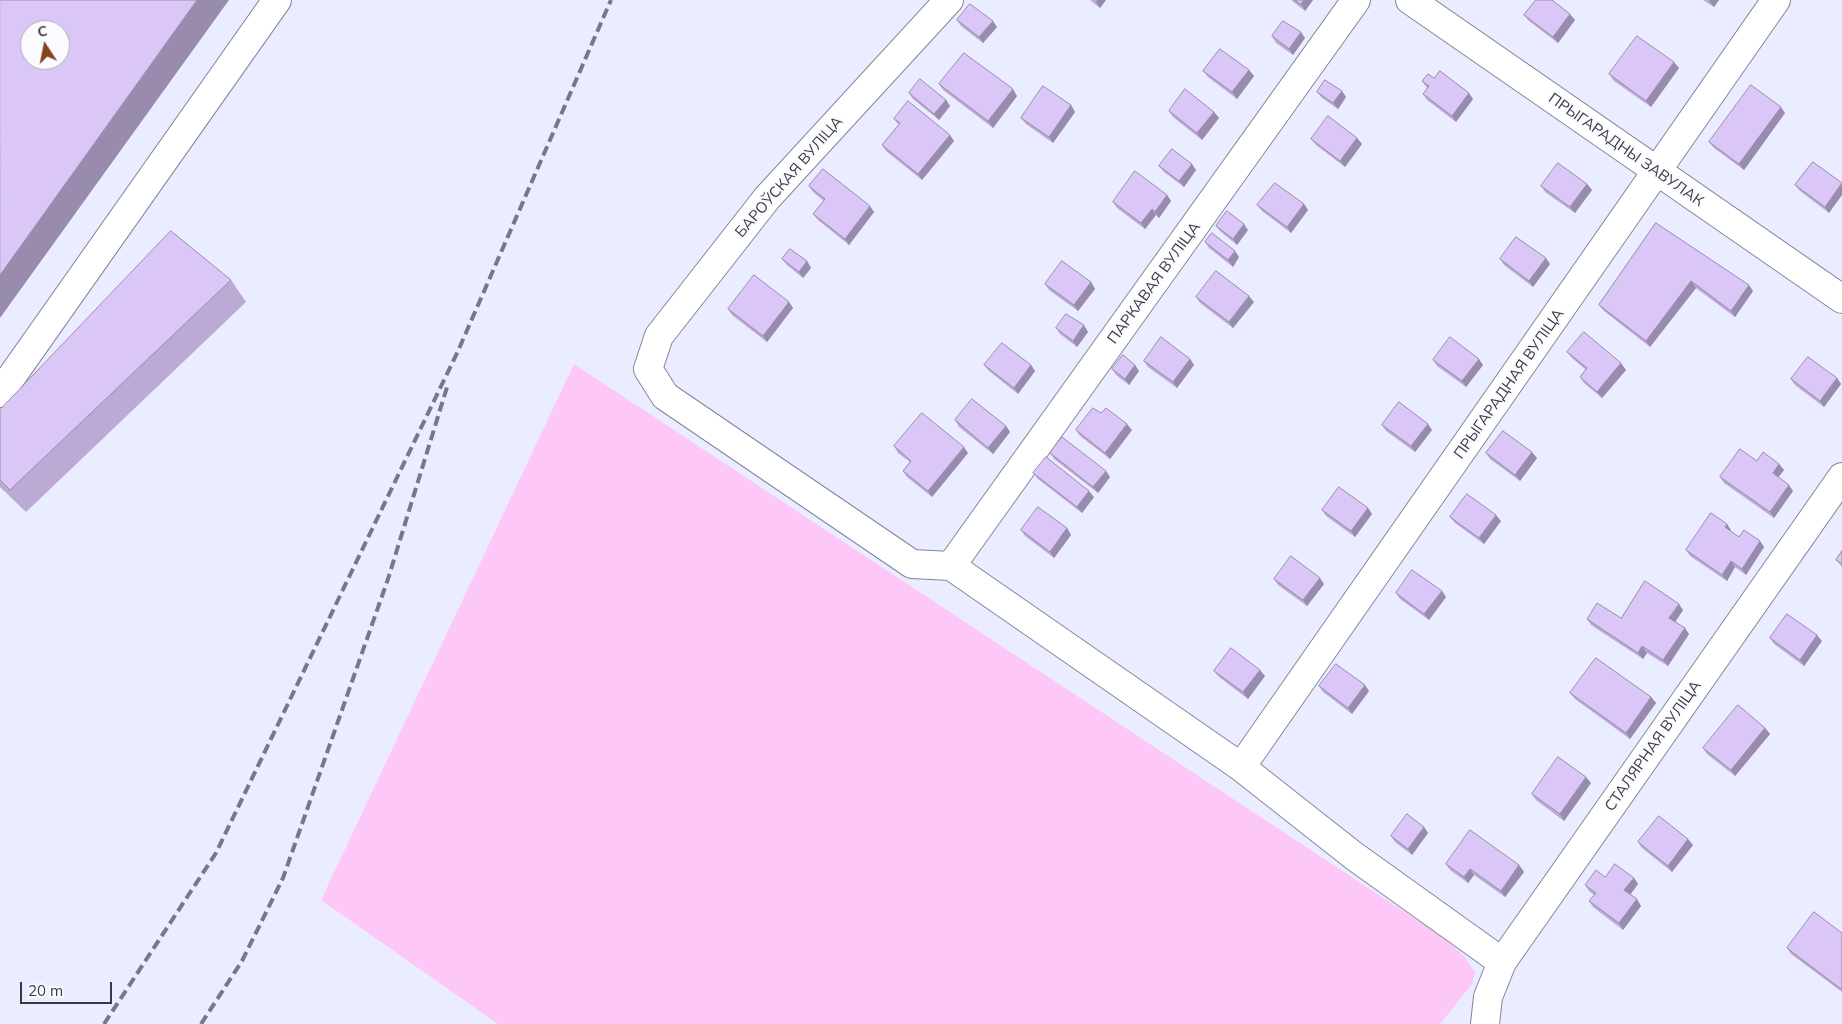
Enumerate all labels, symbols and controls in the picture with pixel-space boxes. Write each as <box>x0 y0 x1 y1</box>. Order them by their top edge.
north arrow <box>20 20 70 70</box>
text: С <box>36 22 49 41</box>
street label: ПРЫГАРАДНЫ ЗАВУЛАК <box>1545 90 1707 210</box>
street label: БАРОЎСКАЯ ВУЛІЦА <box>731 113 847 241</box>
street label: ПАРКАВАЯ ВУЛІЦА <box>1104 219 1204 347</box>
street label: ПРЫГАРАДНАЯ ВУЛІЦА <box>1450 306 1568 462</box>
street label: СТАЛЯРНАЯ ВУЛІЦА <box>1601 677 1705 815</box>
scale bar <box>22 972 115 1004</box>
text: 20 m <box>28 981 63 1000</box>

